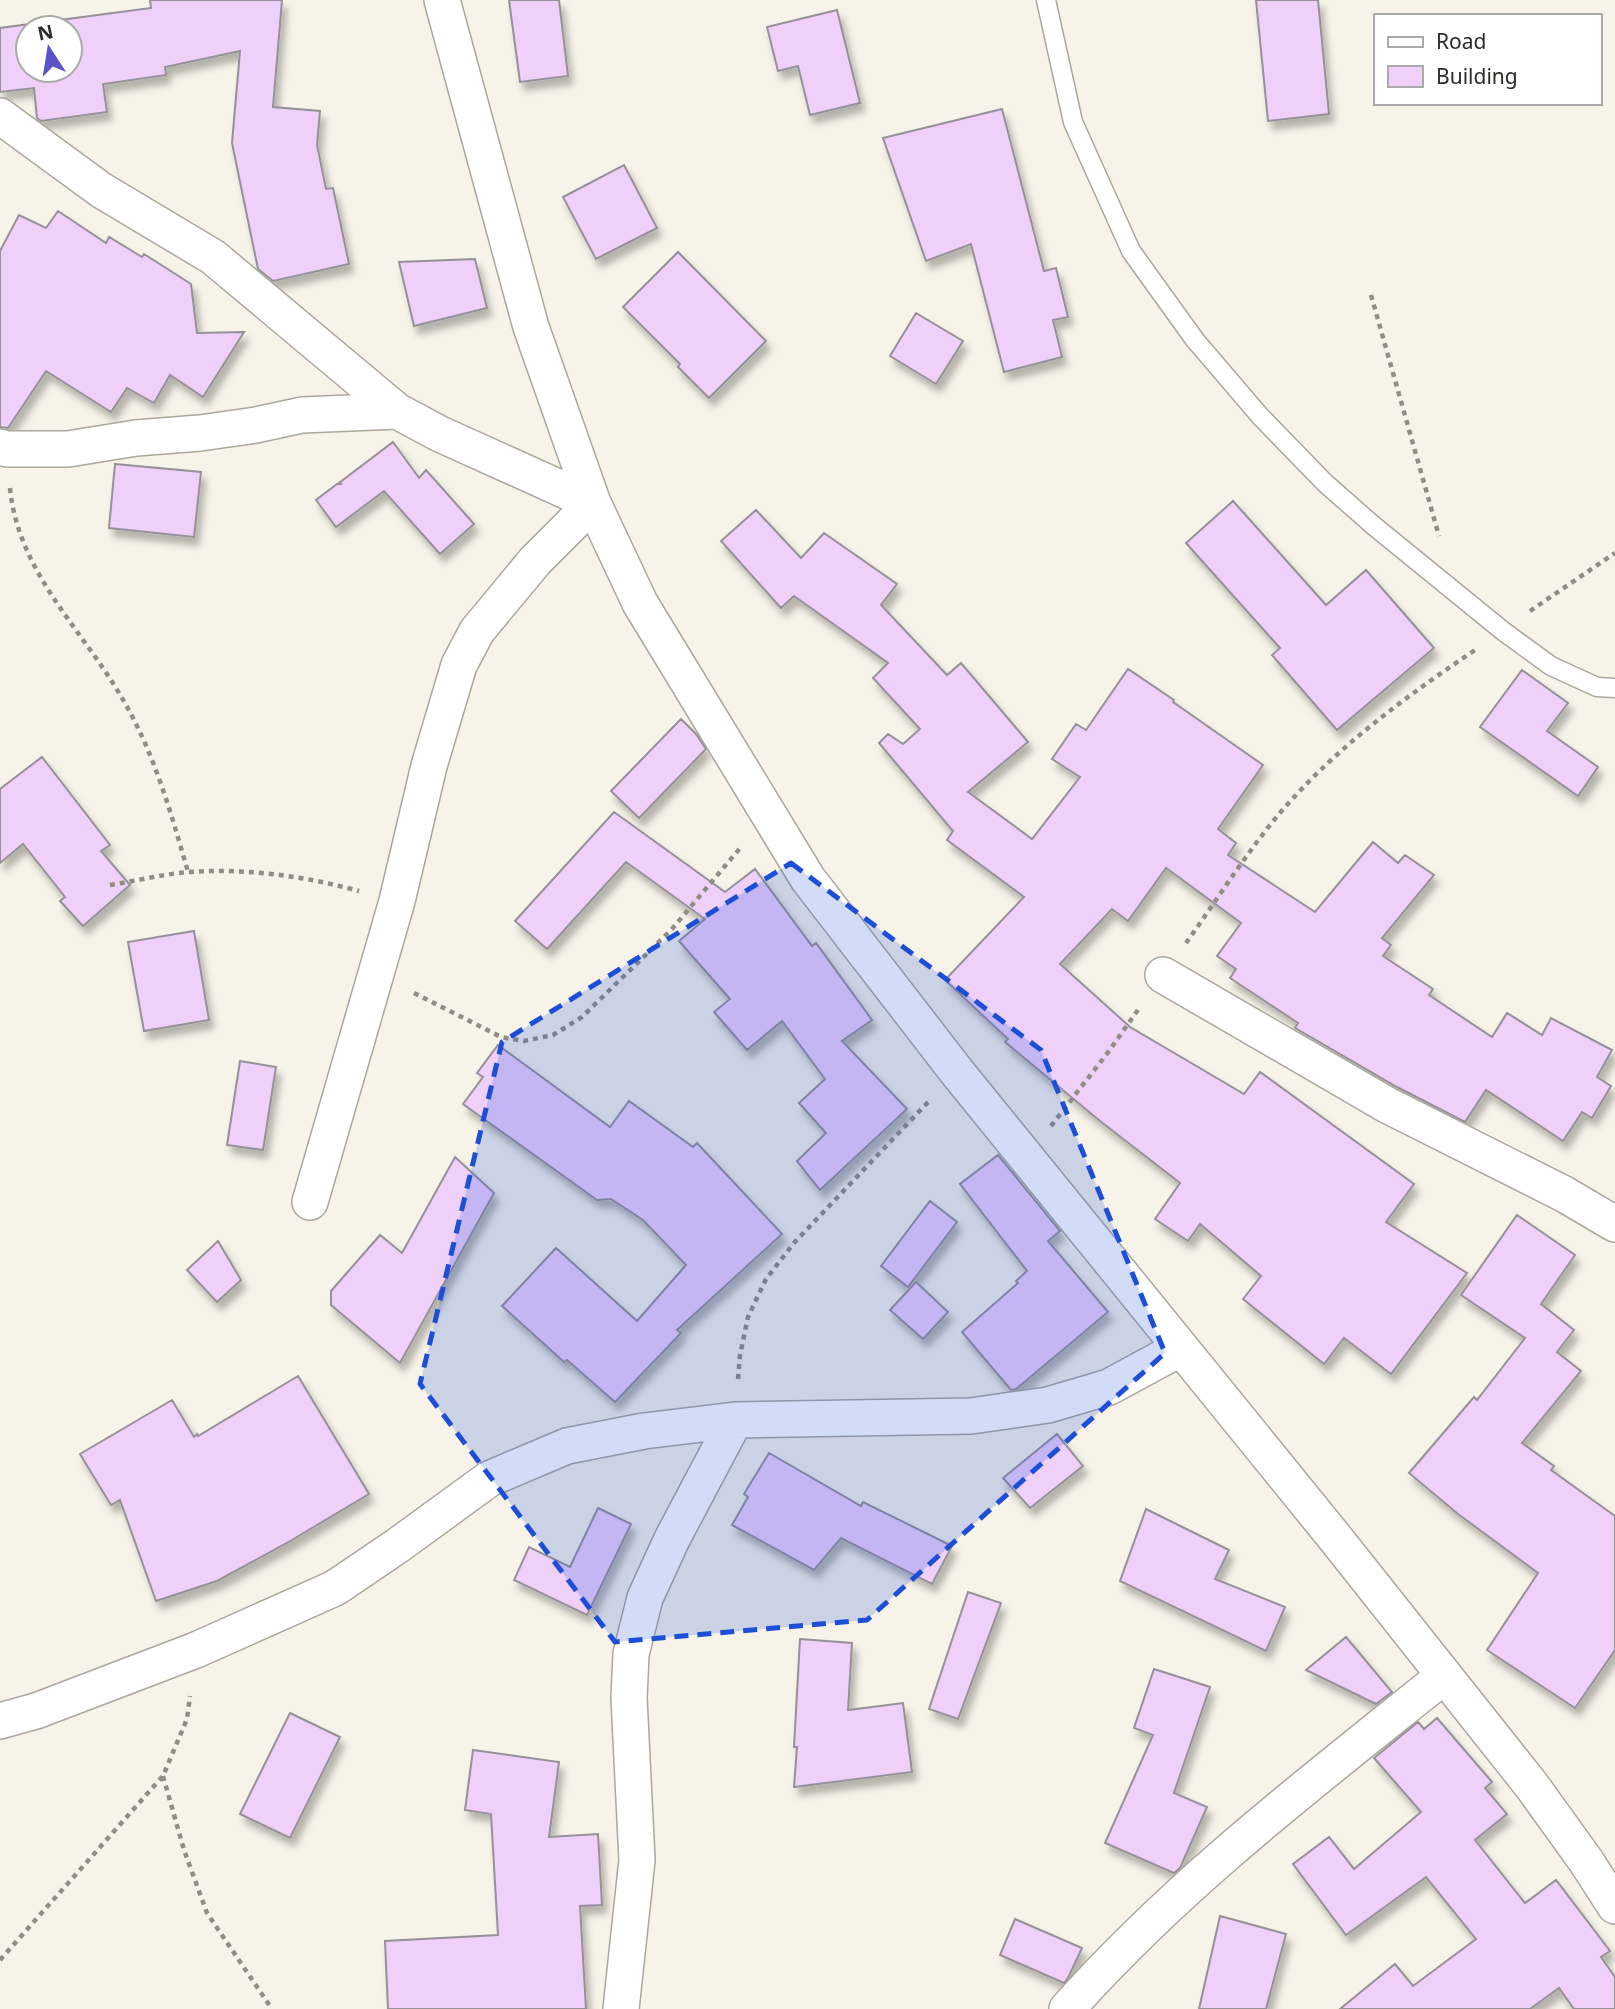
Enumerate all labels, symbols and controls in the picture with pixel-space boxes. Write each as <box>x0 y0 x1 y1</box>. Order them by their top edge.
north arrow <box>14 14 84 84</box>
legend <box>1374 14 1601 105</box>
text: N <box>35 18 56 47</box>
text: Road <box>1436 27 1486 55</box>
text: Building <box>1436 62 1518 90</box>

